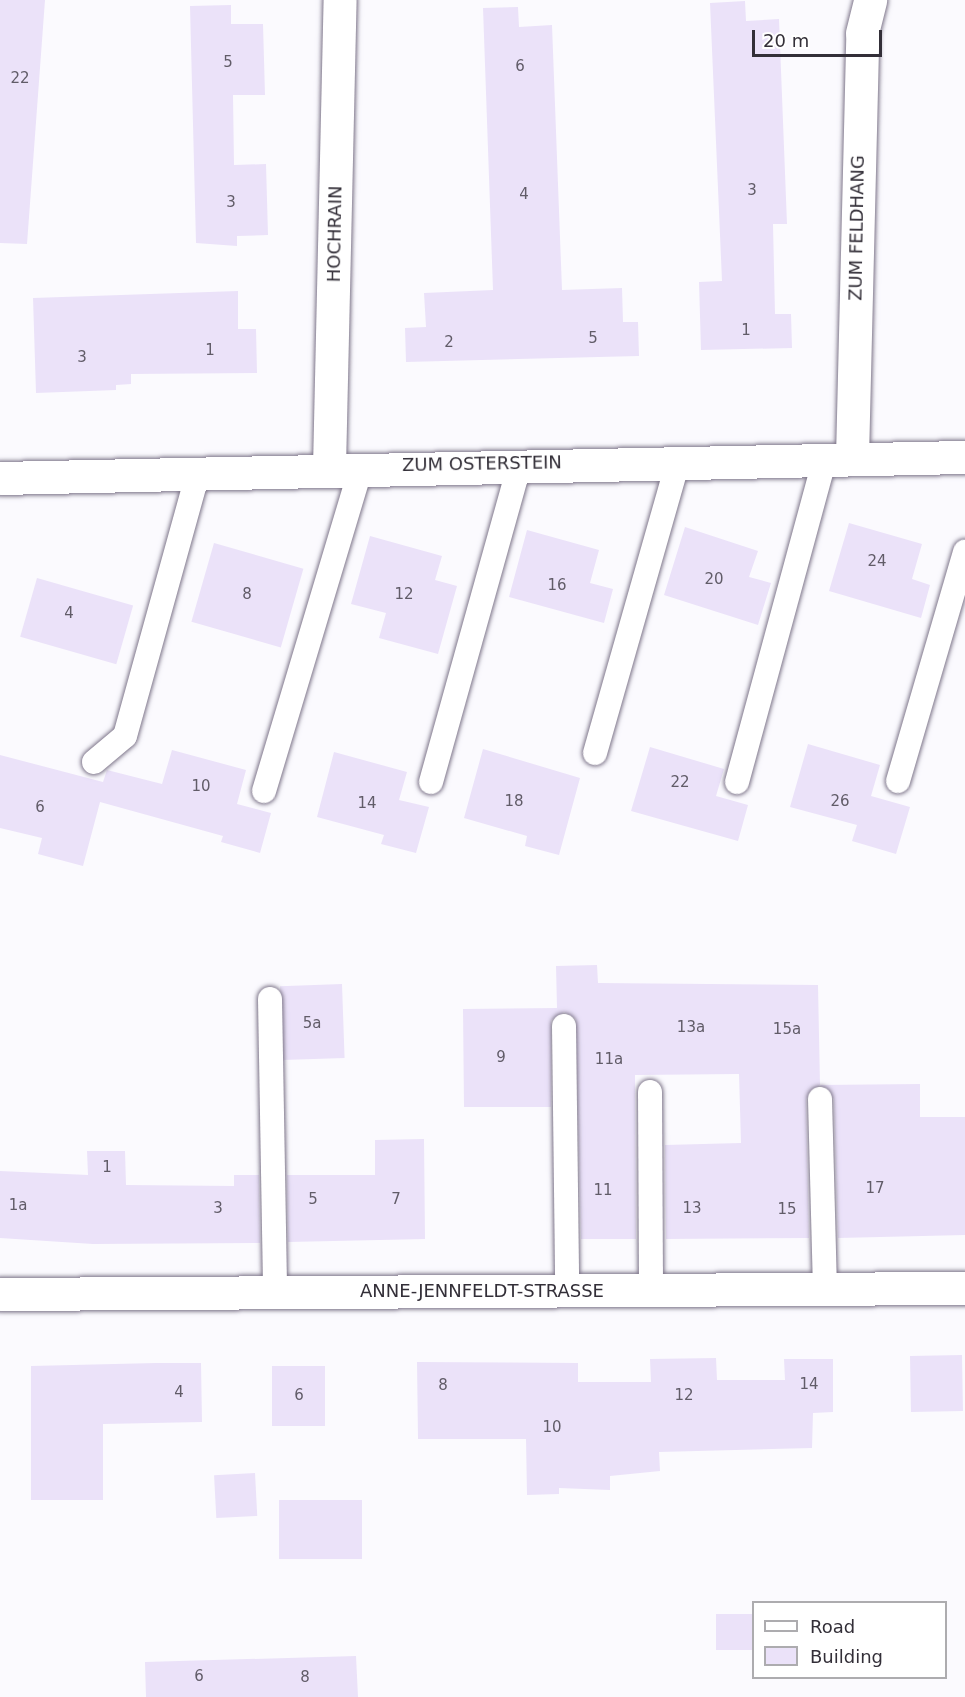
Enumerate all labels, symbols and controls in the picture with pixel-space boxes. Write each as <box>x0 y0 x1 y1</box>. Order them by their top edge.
scale bar <box>755 18 886 56</box>
text: 20 m <box>763 30 809 51</box>
house number: 5 <box>223 54 233 72</box>
house number: 6 <box>515 58 525 76</box>
house number: 22 <box>10 70 30 88</box>
street label: ZUM FELDHANG <box>845 155 869 301</box>
house number: 3 <box>747 182 757 200</box>
street label: HOCHRAIN <box>323 185 347 283</box>
house number: 4 <box>519 186 529 204</box>
house number: 3 <box>226 194 236 212</box>
house number: 1 <box>741 322 751 340</box>
house number: 5 <box>588 330 598 348</box>
house number: 2 <box>444 334 454 352</box>
house number: 1 <box>205 342 215 360</box>
house number: 3 <box>77 349 87 367</box>
street label: ZUM OSTERSTEIN <box>402 452 562 476</box>
house number: 24 <box>867 553 887 571</box>
house number: 20 <box>704 571 724 589</box>
house number: 16 <box>547 577 567 595</box>
house number: 8 <box>242 586 252 604</box>
house number: 12 <box>394 586 414 604</box>
house number: 4 <box>64 605 74 623</box>
house number: 22 <box>670 774 690 792</box>
house number: 10 <box>191 778 211 796</box>
house number: 18 <box>504 793 524 811</box>
house number: 26 <box>830 793 850 811</box>
house number: 14 <box>357 795 377 813</box>
house number: 6 <box>35 799 45 817</box>
house number: 5a <box>303 1015 321 1033</box>
house number: 13a <box>677 1019 705 1037</box>
house number: 15a <box>773 1021 801 1039</box>
house number: 9 <box>496 1049 506 1067</box>
house number: 11a <box>595 1051 623 1069</box>
house number: 1 <box>102 1159 112 1177</box>
house number: 17 <box>865 1180 885 1198</box>
house number: 11 <box>593 1182 613 1200</box>
house number: 5 <box>308 1191 318 1209</box>
house number: 7 <box>391 1191 401 1209</box>
house number: 1a <box>9 1197 27 1215</box>
house number: 3 <box>213 1200 223 1218</box>
house number: 13 <box>682 1200 702 1218</box>
house number: 15 <box>777 1201 797 1219</box>
street label: ANNE-JENNFELDT-STRASSE <box>360 1280 604 1302</box>
house number: 14 <box>799 1376 819 1394</box>
house number: 8 <box>438 1377 448 1395</box>
house number: 4 <box>174 1384 184 1402</box>
house number: 6 <box>294 1387 304 1405</box>
house number: 12 <box>674 1387 694 1405</box>
house number: 10 <box>542 1419 562 1437</box>
legend <box>752 1601 947 1679</box>
text: Road <box>810 1616 855 1637</box>
text: Building <box>810 1646 883 1667</box>
house number: 6 <box>194 1668 204 1686</box>
house number: 8 <box>300 1669 310 1687</box>

